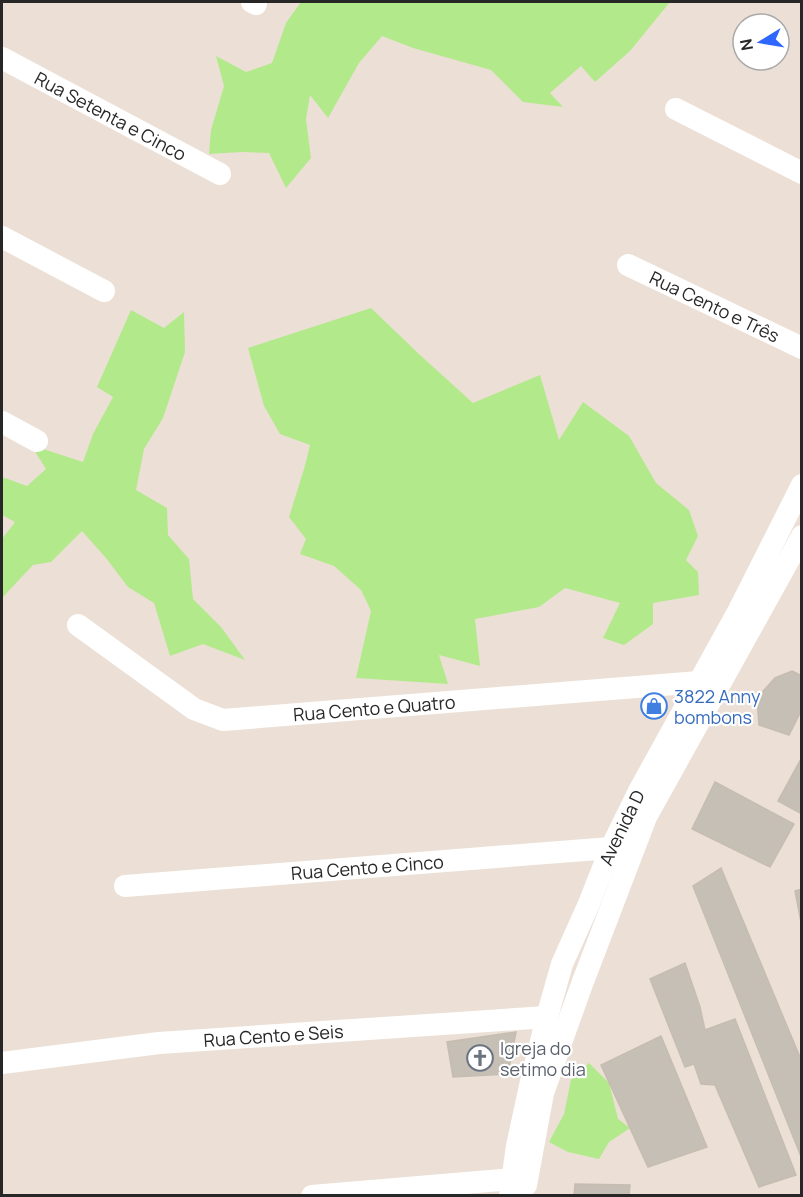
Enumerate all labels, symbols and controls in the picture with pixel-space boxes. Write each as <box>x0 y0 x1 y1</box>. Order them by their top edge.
north arrow <box>731 12 791 72</box>
text: N <box>734 37 758 53</box>
street label: Rua Setenta e Cinco <box>31 66 190 166</box>
street label: Rua Cento e Três <box>646 265 784 348</box>
place label: 3822 Anny bombons <box>674 684 761 729</box>
street label: Rua Cento e Quatro <box>292 689 456 726</box>
shop icon: 3822 Anny bombons <box>639 691 669 721</box>
street label: Avenida D <box>593 786 650 869</box>
street label: Rua Cento e Cinco <box>290 849 444 885</box>
street label: Rua Cento e Seis <box>203 1019 344 1052</box>
place label: Igreja do setimo dia <box>500 1036 586 1081</box>
church icon: Igreja do setimo dia <box>465 1043 495 1073</box>

